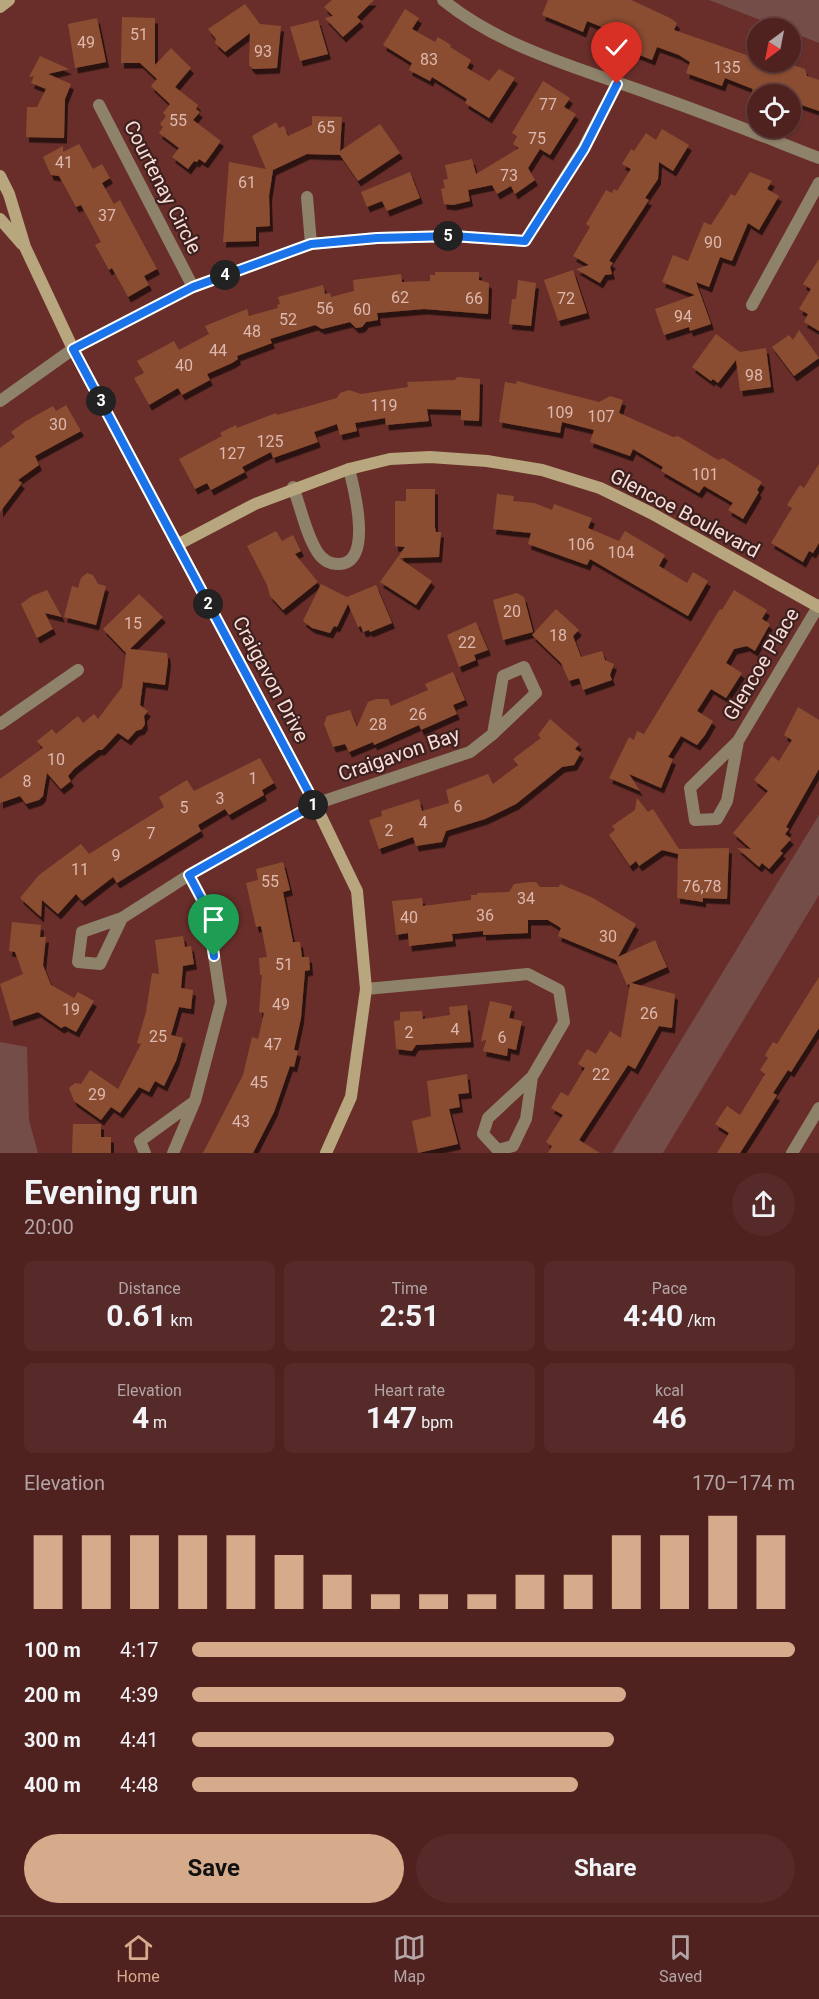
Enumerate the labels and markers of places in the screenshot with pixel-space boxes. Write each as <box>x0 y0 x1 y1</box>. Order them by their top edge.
pin <box>591 22 642 84</box>
pin: 5 <box>433 221 463 251</box>
pin: 4 <box>210 260 240 290</box>
pin: 3 <box>86 386 116 416</box>
pin: 2 <box>193 589 223 619</box>
pin: 1 <box>298 790 328 820</box>
pin <box>188 894 239 956</box>

